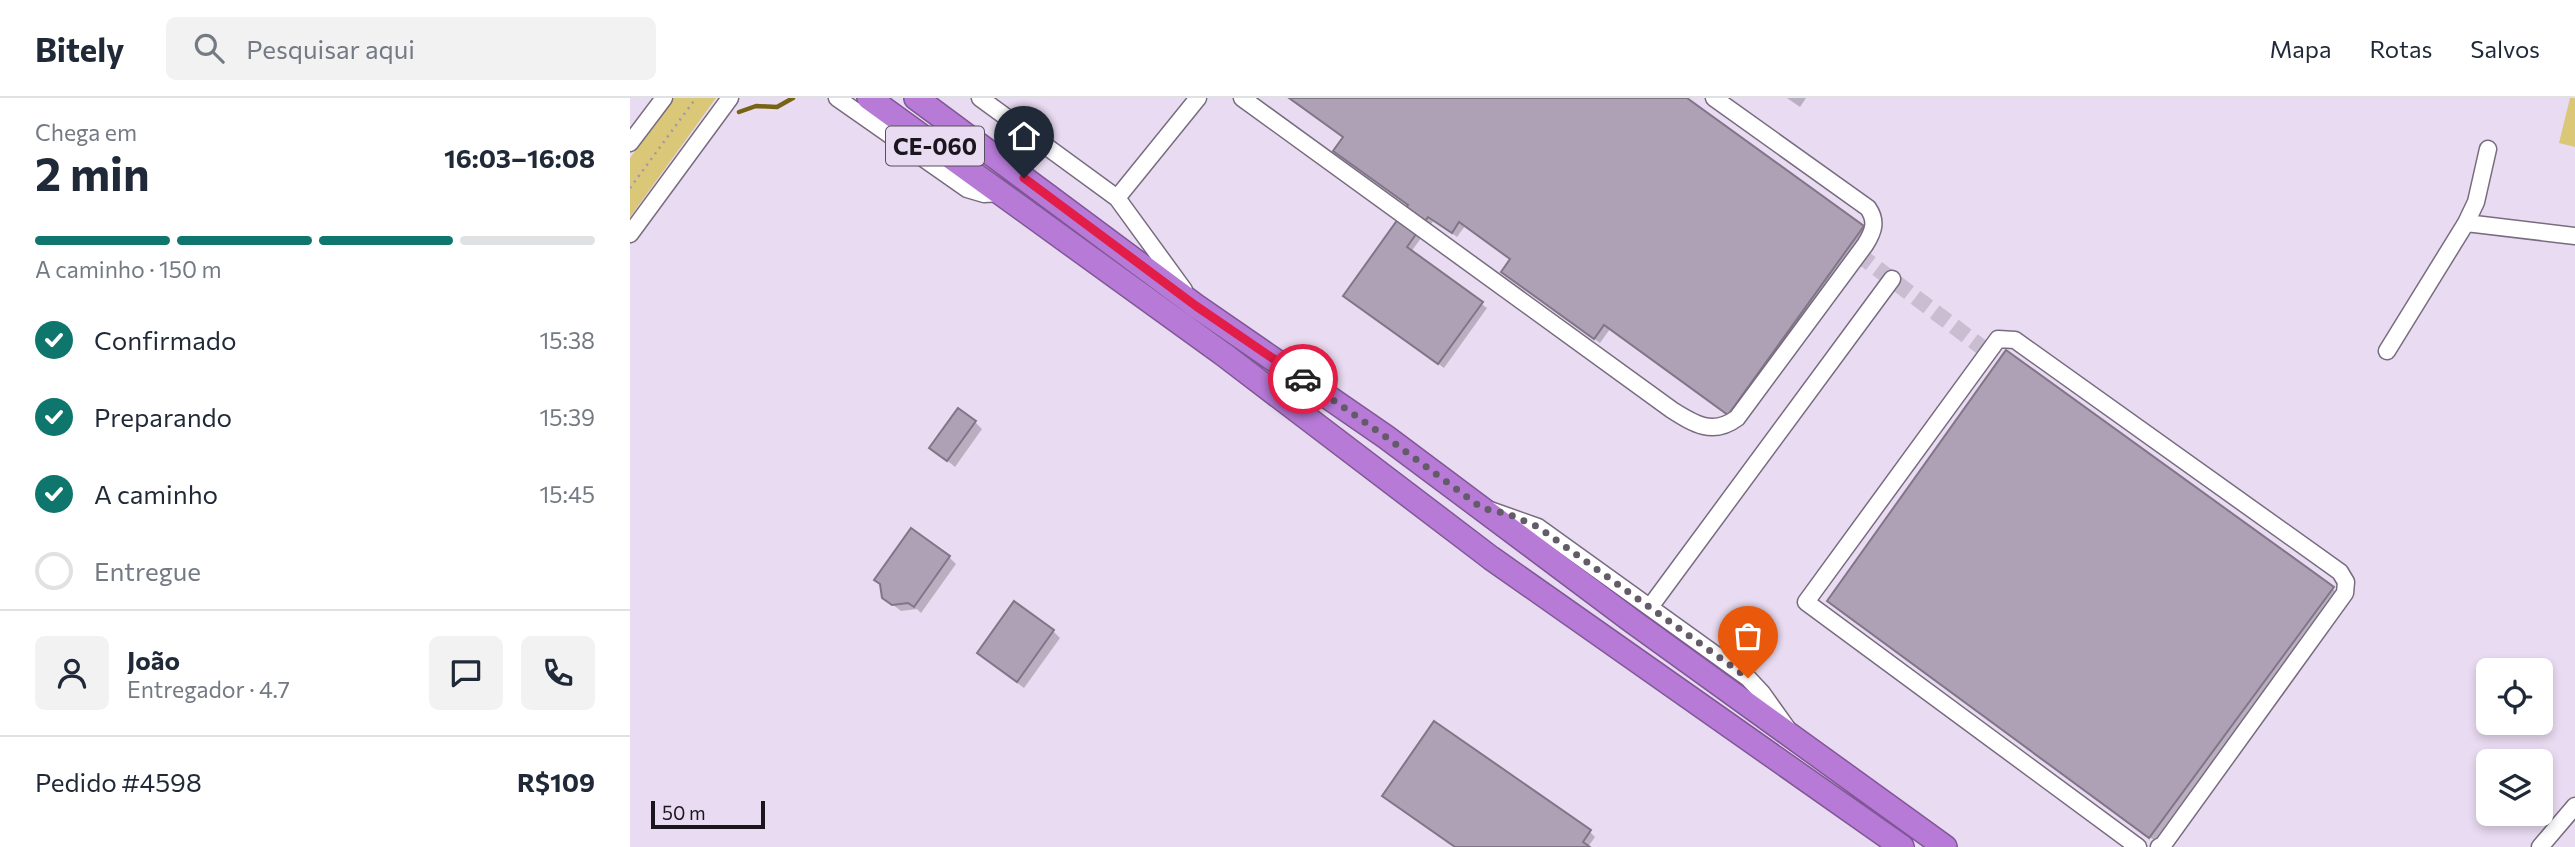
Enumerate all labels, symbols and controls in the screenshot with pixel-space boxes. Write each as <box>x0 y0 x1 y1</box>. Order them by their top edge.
search box <box>166 17 656 80</box>
text: Bitely <box>35 28 124 69</box>
icon: search <box>190 29 228 67</box>
text: Pesquisar aqui <box>246 33 415 64</box>
text: Mapa <box>2270 34 2332 63</box>
text: Rotas <box>2370 34 2432 63</box>
text: Salvos <box>2470 34 2540 63</box>
pin <box>994 106 1054 178</box>
icon: home <box>1005 117 1043 155</box>
text: Chega em <box>35 118 137 146</box>
road number: CE-060 <box>886 126 984 166</box>
text: 16:03–16:08 <box>444 142 595 173</box>
text: 2 min <box>35 144 150 200</box>
text: A caminho · 150 m <box>35 255 222 283</box>
icon: check <box>35 321 73 359</box>
text: Confirmado <box>94 324 236 355</box>
text: 15:38 <box>539 326 595 354</box>
courier <box>1268 344 1338 414</box>
icon: car <box>1284 360 1322 398</box>
icon: check <box>35 398 73 436</box>
text: Preparando <box>94 401 232 432</box>
text: 15:39 <box>539 403 595 431</box>
icon: check <box>35 475 73 513</box>
text: A caminho <box>94 478 218 509</box>
text: 15:45 <box>540 480 595 508</box>
text: Entregue <box>94 555 201 586</box>
pin <box>1718 606 1778 678</box>
icon: bag <box>1729 617 1767 655</box>
button: person <box>35 636 109 710</box>
button: chat <box>429 636 503 710</box>
button: phone <box>521 636 595 710</box>
text: João <box>127 644 180 675</box>
map controls <box>2476 658 2553 826</box>
button: locate <box>2476 658 2553 735</box>
text: Entregador · 4.7 <box>127 675 290 703</box>
button: layers <box>2476 749 2553 826</box>
text: Pedido #4598 <box>35 766 202 797</box>
text: R$109 <box>517 766 595 797</box>
scale bar <box>651 798 765 830</box>
text: 50 m <box>662 801 706 824</box>

